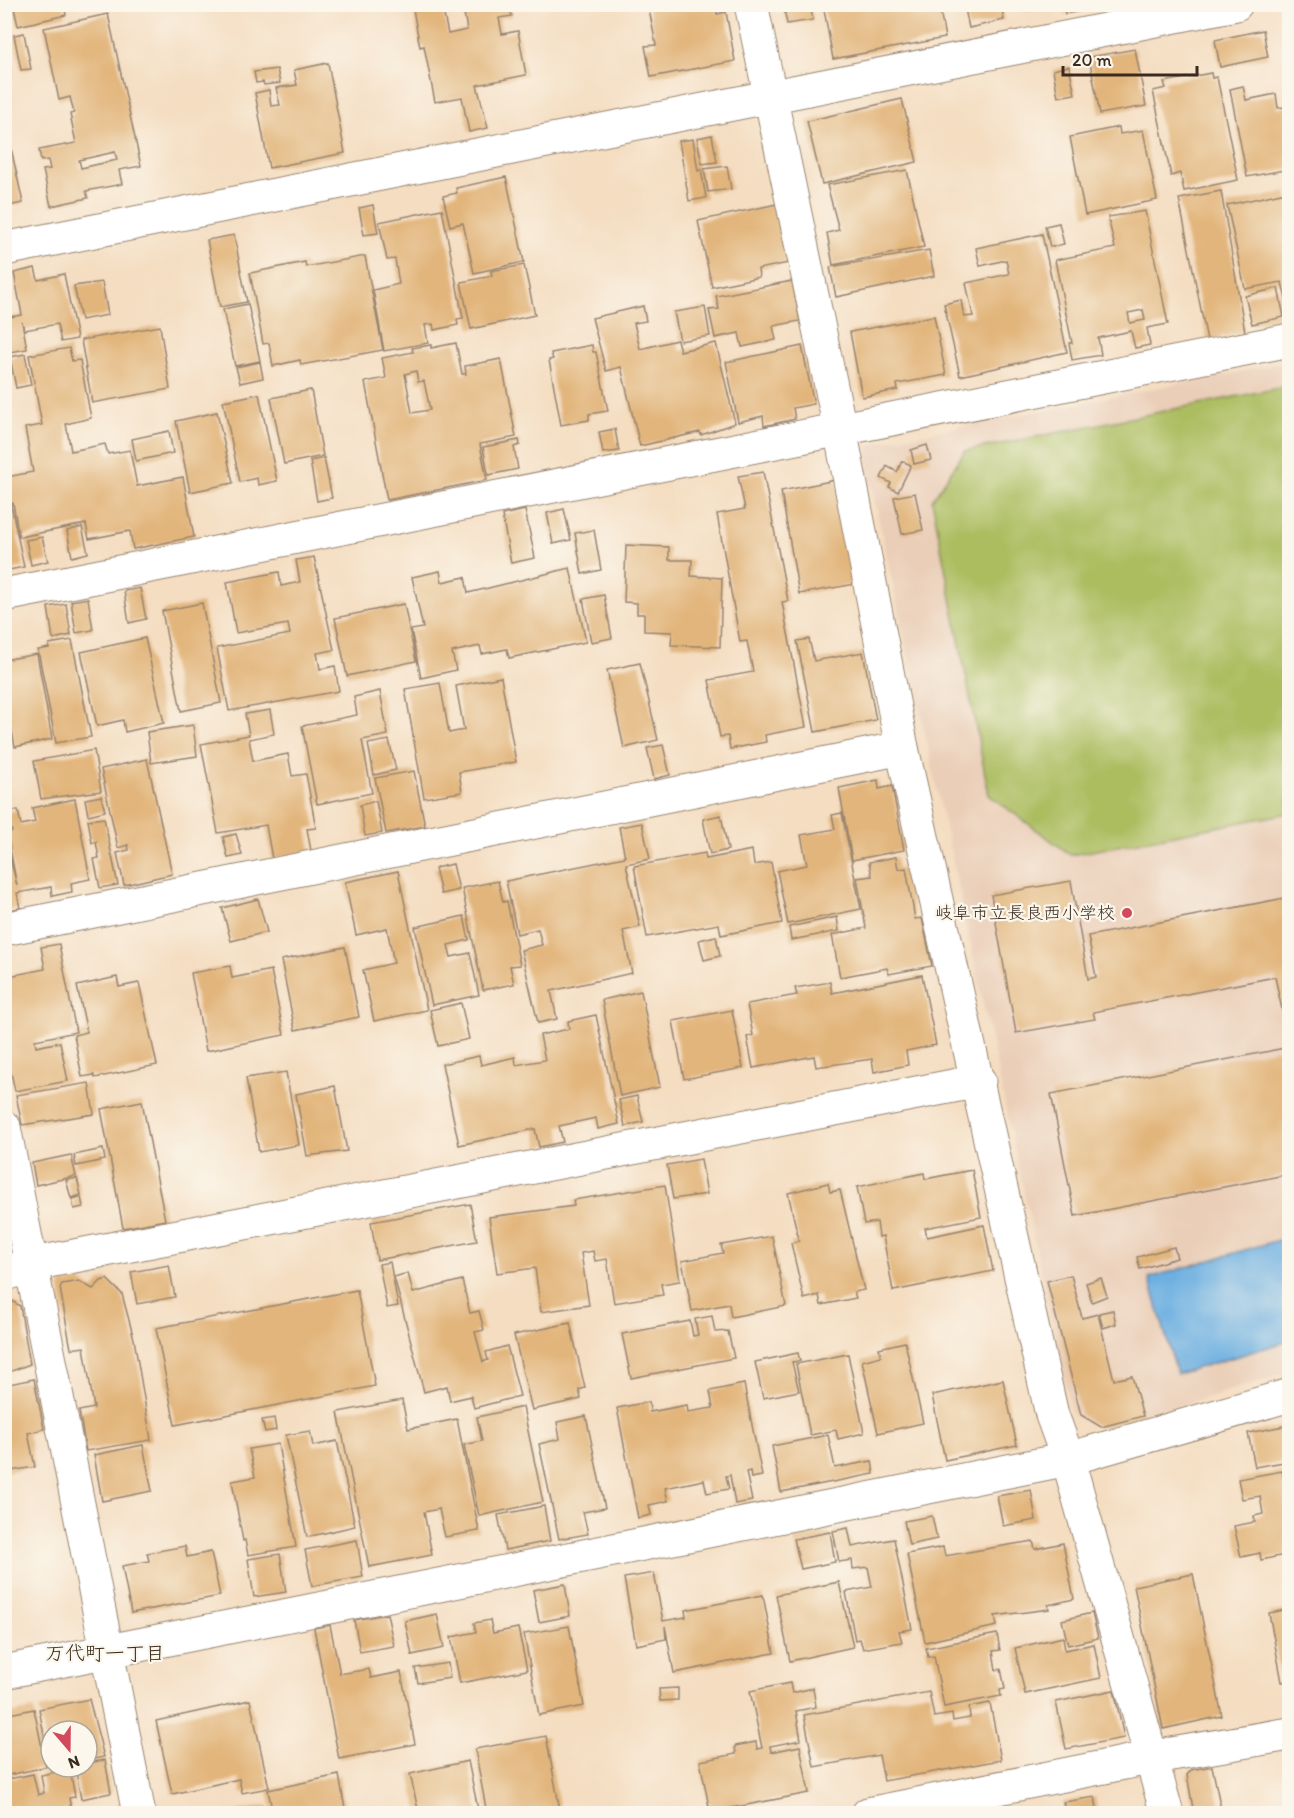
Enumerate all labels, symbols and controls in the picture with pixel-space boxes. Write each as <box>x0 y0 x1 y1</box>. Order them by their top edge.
scale bar <box>1063 39 1196 77</box>
text: 20 m <box>1072 49 1112 71</box>
place label: 岐阜市立長良西小学校 <box>935 902 1115 924</box>
marker: 岐阜市立長良西小学校 <box>1120 906 1134 920</box>
district label: 万代町一丁目 <box>45 1641 165 1665</box>
north arrow <box>39 1719 99 1779</box>
text: N <box>66 1752 82 1773</box>

